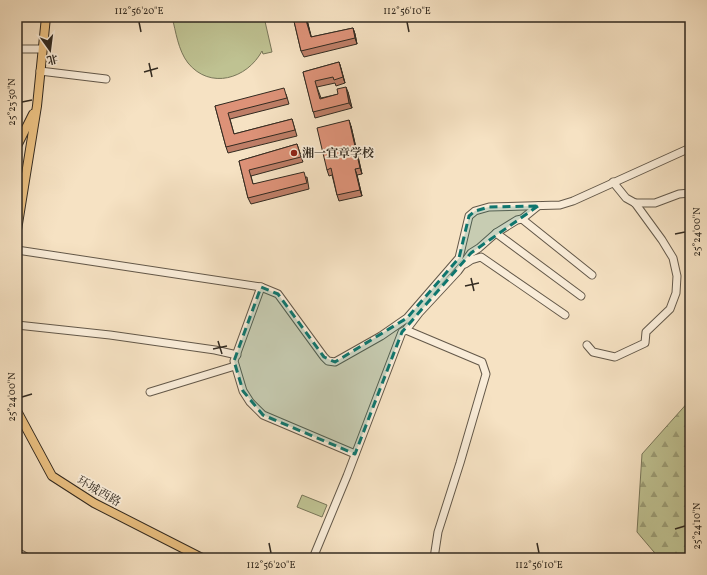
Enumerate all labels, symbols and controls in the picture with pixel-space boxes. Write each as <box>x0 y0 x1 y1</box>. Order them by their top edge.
text: 112°56'20"E <box>115 4 163 18</box>
text: 112°56'10"E <box>383 4 431 18</box>
north arrow <box>30 30 70 70</box>
text: 北 <box>45 50 59 67</box>
text: 25°23'50"N <box>5 78 19 126</box>
place label: 湘一宜章学校 <box>302 146 374 162</box>
marker: 湘一宜章学校 <box>289 148 299 158</box>
text: 25°24'00"N <box>690 207 704 257</box>
text: 25°24'00"N <box>5 372 19 422</box>
street label: 环城西路 <box>74 473 123 511</box>
text: 25°24'10"N <box>690 502 704 550</box>
text: 112°56'20"E <box>247 558 295 572</box>
text: 112°56'10"E <box>515 558 563 572</box>

